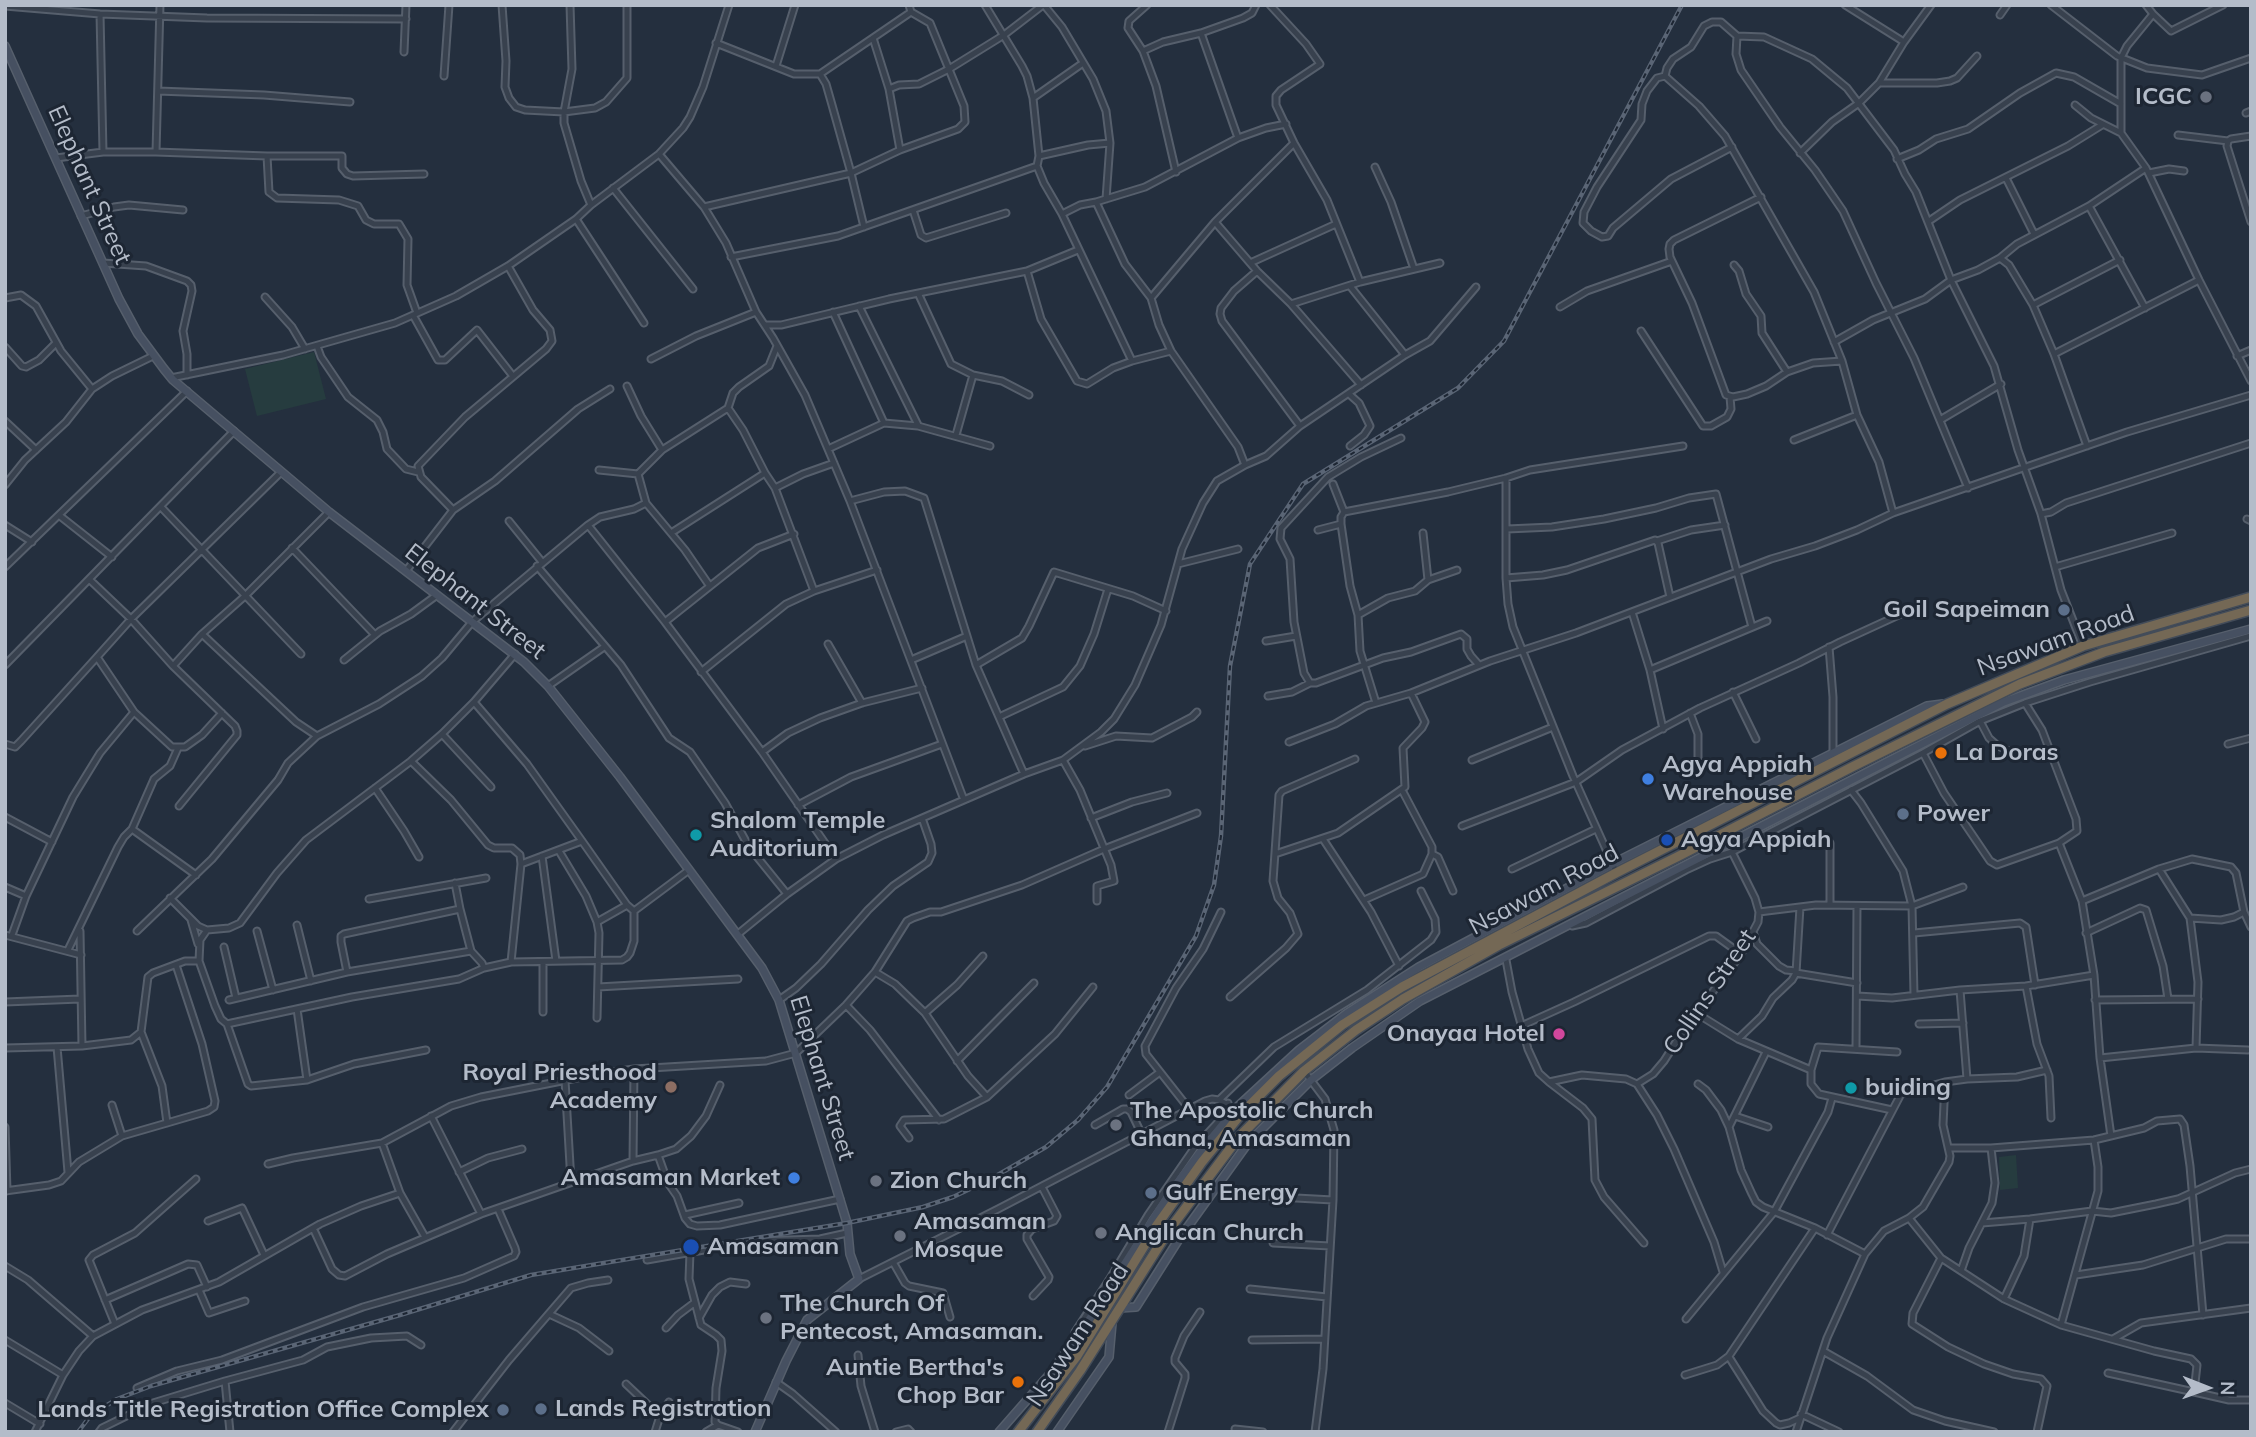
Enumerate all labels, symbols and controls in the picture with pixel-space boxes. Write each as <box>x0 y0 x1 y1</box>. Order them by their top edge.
place label: ICGC <box>2135 83 2192 111</box>
marker: ICGC <box>2198 89 2214 105</box>
street label: Elephant Street <box>41 101 137 269</box>
street label: Elephant Street <box>399 538 551 666</box>
place label: Goil Sapeiman <box>1883 596 2050 624</box>
street label: Nsawam Road <box>1973 599 2139 683</box>
marker: Goil Sapeiman <box>2056 602 2072 618</box>
place label: La Doras <box>1955 739 2059 767</box>
marker: La Doras <box>1933 745 1949 761</box>
place label: Agya Appiah Warehouse <box>1662 751 1812 807</box>
marker: Agya Appiah Warehouse <box>1640 771 1656 787</box>
place label: Power <box>1917 800 1990 828</box>
marker: Power <box>1895 806 1911 822</box>
place label: Shalom Temple Auditorium <box>710 807 885 863</box>
place label: Agya Appiah <box>1681 826 1831 854</box>
marker: Shalom Temple Auditorium <box>688 827 704 843</box>
marker: Agya Appiah <box>1659 832 1675 848</box>
street label: Nsawam Road <box>1464 838 1624 942</box>
street label: Collins Street <box>1658 924 1762 1060</box>
street label: Elephant Street <box>783 992 861 1164</box>
place label: Onayaa Hotel <box>1387 1020 1545 1048</box>
marker: Onayaa Hotel <box>1551 1026 1567 1042</box>
place label: Royal Priesthood Academy <box>463 1059 657 1115</box>
place label: buiding <box>1865 1074 1951 1102</box>
marker: Royal Priesthood Academy <box>663 1079 679 1095</box>
marker: buiding <box>1843 1080 1859 1096</box>
place label: The Apostolic Church Ghana, Amasaman <box>1130 1097 1373 1153</box>
marker: The Apostolic Church Ghana, Amasaman <box>1108 1117 1124 1133</box>
place label: Amasaman Market <box>561 1164 780 1192</box>
place label: Zion Church <box>890 1167 1027 1195</box>
marker: Amasaman Market <box>786 1170 802 1186</box>
marker: Zion Church <box>868 1173 884 1189</box>
place label: Gulf Energy <box>1165 1179 1298 1207</box>
marker: Gulf Energy <box>1143 1185 1159 1201</box>
place label: Amasaman Mosque <box>914 1208 1046 1264</box>
place label: Anglican Church <box>1115 1219 1304 1247</box>
marker: Anglican Church <box>1093 1225 1109 1241</box>
marker: Amasaman Mosque <box>892 1228 908 1244</box>
place label: Amasaman <box>707 1233 839 1261</box>
marker: Amasaman <box>681 1237 701 1257</box>
street label: Nsawam Road <box>1021 1258 1135 1412</box>
place label: The Church Of Pentecost, Amasaman. <box>780 1290 1043 1346</box>
marker: The Church Of Pentecost, Amasaman. <box>758 1310 774 1326</box>
north arrow <box>2172 1353 2242 1423</box>
place label: Auntie Bertha's Chop Bar <box>826 1354 1004 1410</box>
marker: Auntie Bertha's Chop Bar <box>1010 1374 1026 1390</box>
text: N <box>2216 1381 2240 1396</box>
place label: Lands Registration <box>555 1395 771 1423</box>
place label: Lands Title Registration Office Complex <box>37 1396 489 1424</box>
marker: Lands Registration <box>533 1401 549 1417</box>
marker: Lands Title Registration Office Complex <box>495 1402 511 1418</box>

